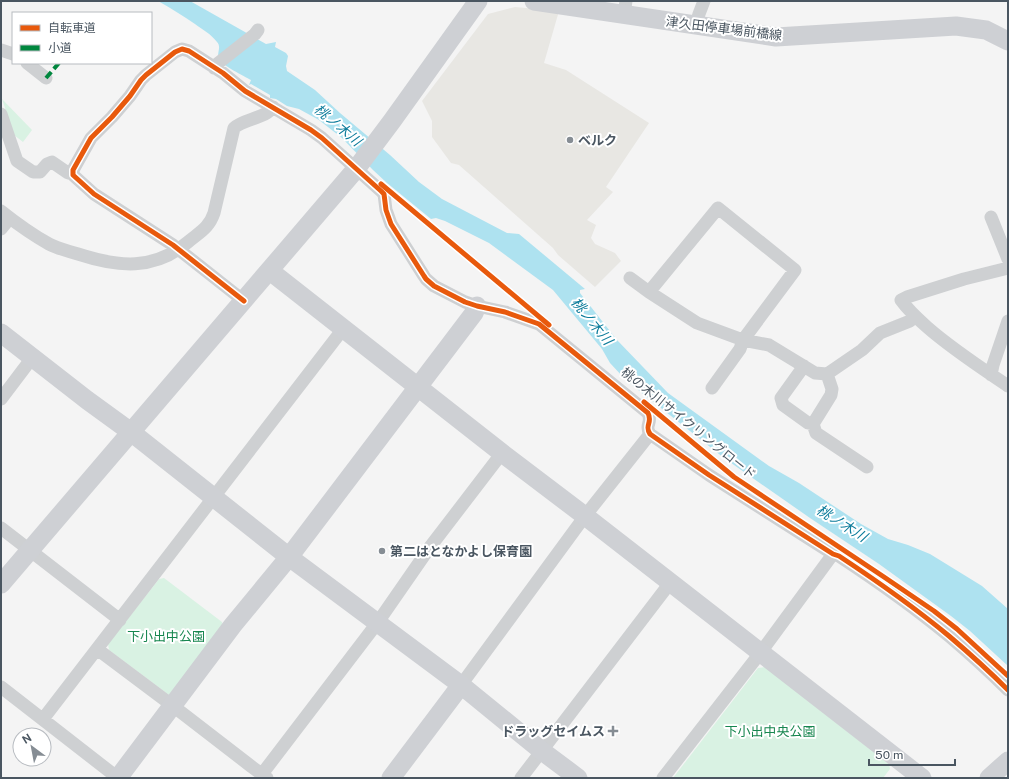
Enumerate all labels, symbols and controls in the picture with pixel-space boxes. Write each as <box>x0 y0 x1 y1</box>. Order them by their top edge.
legend <box>12 12 152 64</box>
street label: 津久田停車場前橋線 <box>665 14 783 43</box>
text: 自転車道 <box>48 21 96 35</box>
text: 小道 <box>48 41 72 55</box>
water label: 桃ノ木川 <box>311 101 366 150</box>
place label: ベルク <box>578 133 617 148</box>
marker: ベルク <box>565 135 575 145</box>
water label: 桃ノ木川 <box>568 294 617 349</box>
street label: 桃の木川サイクリングロード <box>618 364 759 482</box>
water label: 桃ノ木川 <box>814 501 872 546</box>
place label: 第二はとなかよし保育園 <box>390 544 532 559</box>
marker: 第二はとなかよし保育園 <box>377 546 387 556</box>
park label: 下小出中公園 <box>127 629 205 644</box>
place label: ドラッグセイムス <box>501 724 605 739</box>
park label: 下小出中央公園 <box>724 724 816 739</box>
marker: ドラッグセイムス <box>608 726 618 736</box>
north arrow <box>12 727 52 767</box>
text: N <box>20 731 34 746</box>
scale bar <box>869 741 955 767</box>
text: 50 m <box>875 748 903 762</box>

